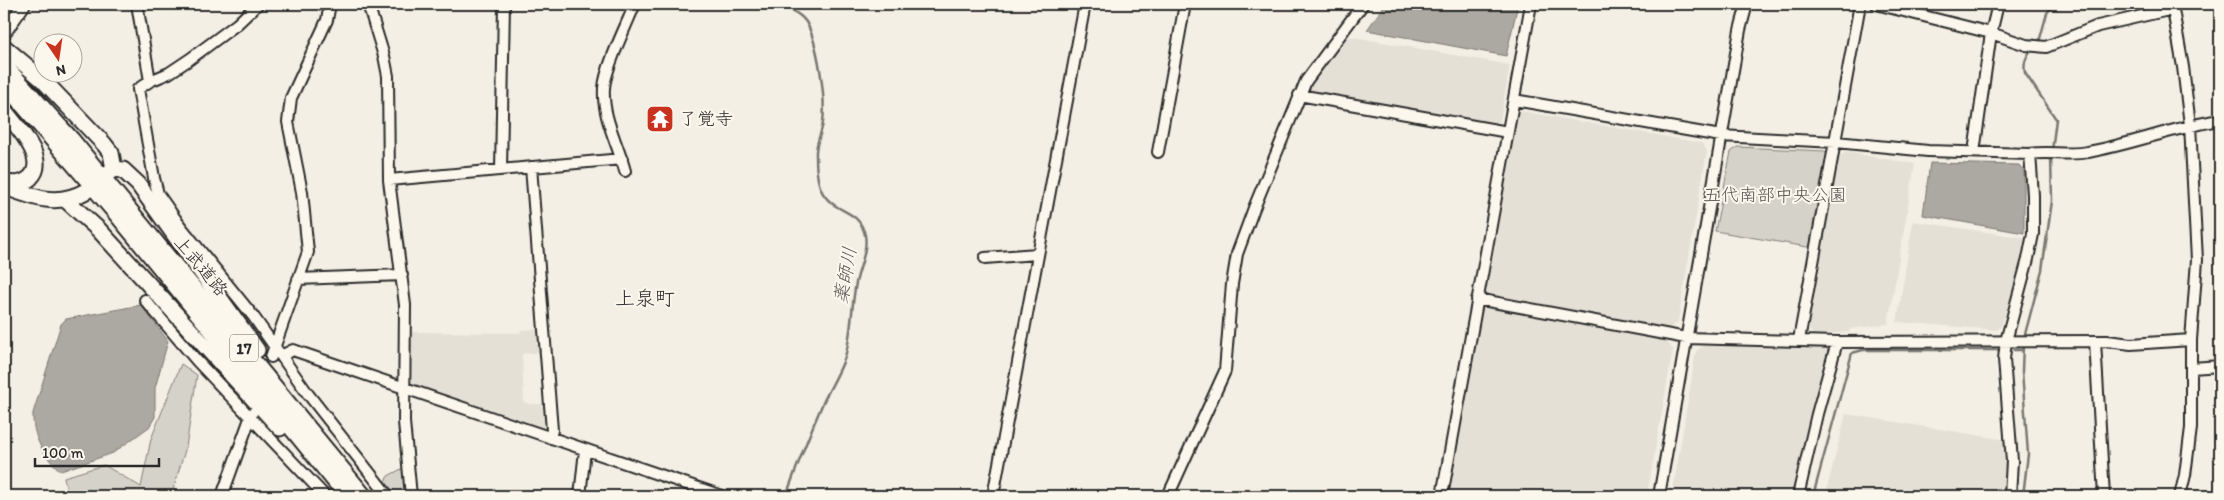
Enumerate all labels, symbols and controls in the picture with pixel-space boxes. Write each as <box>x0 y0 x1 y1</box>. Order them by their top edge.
north arrow <box>32 32 82 82</box>
text: N <box>54 61 67 80</box>
temple icon: 了覚寺 <box>645 104 675 134</box>
place label: 了覚寺 <box>679 108 733 130</box>
park label: 五代南部中央公園 <box>1703 184 1847 206</box>
street label: 上武道路 <box>169 231 233 301</box>
water label: 薬師川 <box>829 245 861 305</box>
district label: 上泉町 <box>615 286 675 310</box>
road number: 17 <box>230 334 258 362</box>
scale bar <box>35 435 159 467</box>
text: 100 m <box>42 444 84 462</box>

